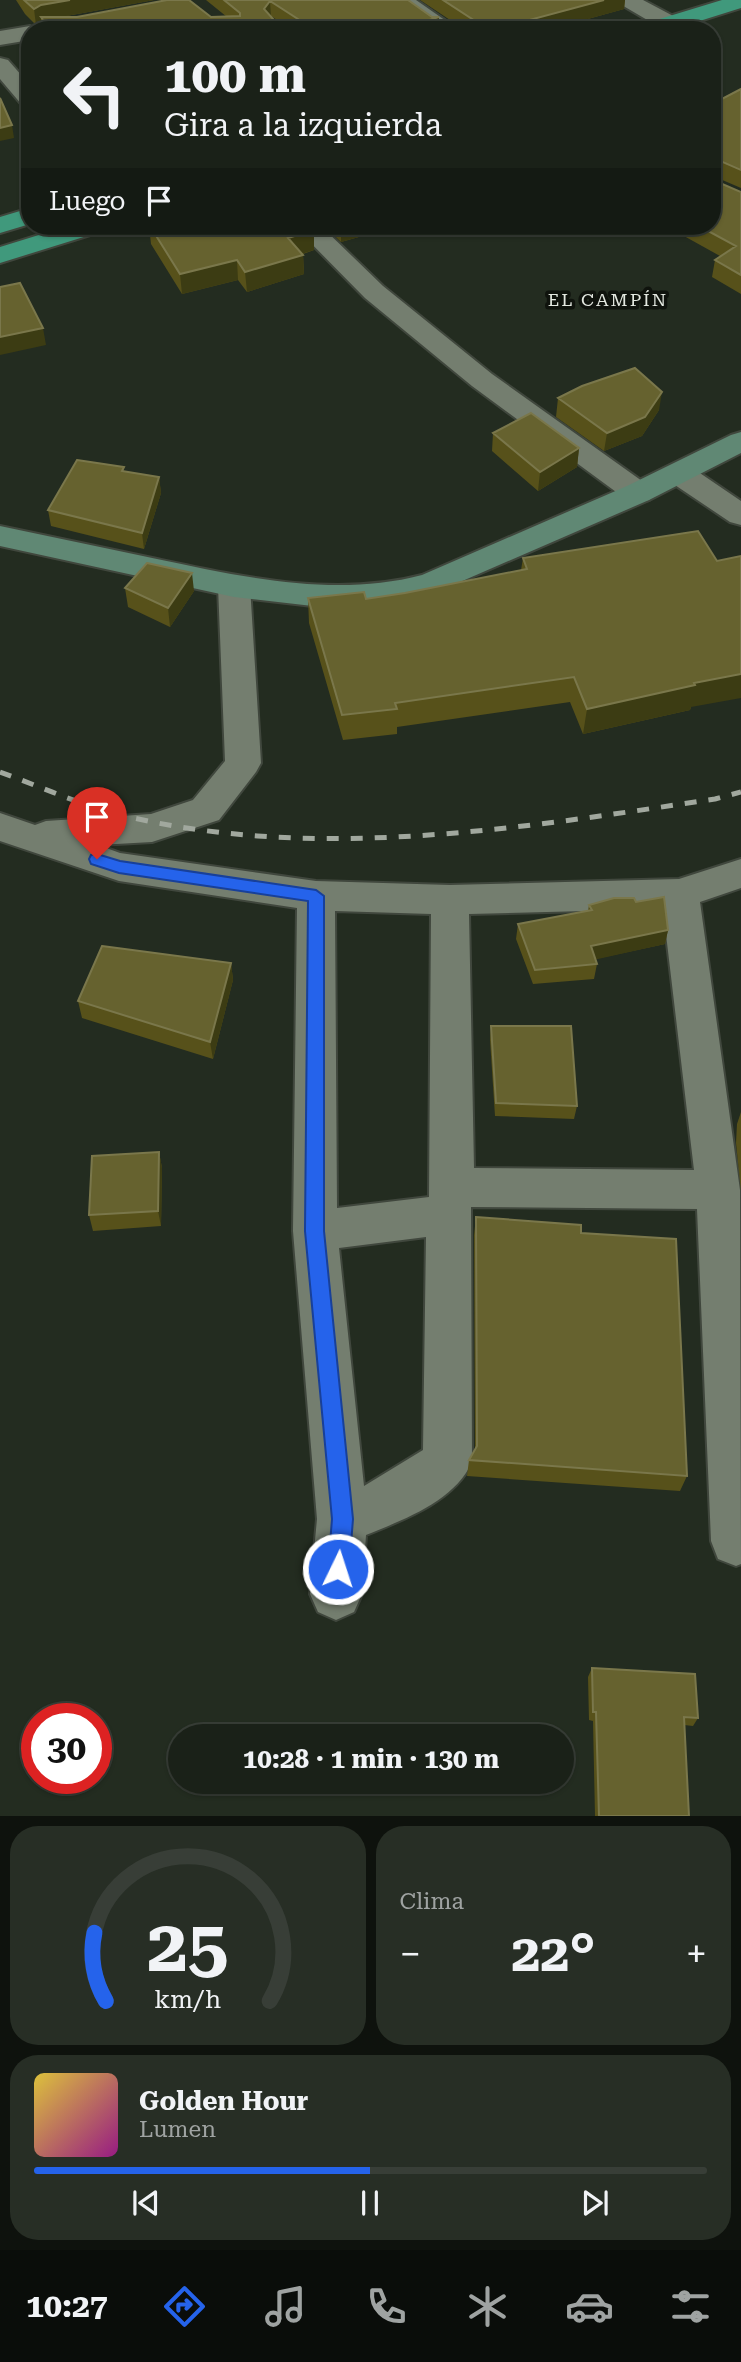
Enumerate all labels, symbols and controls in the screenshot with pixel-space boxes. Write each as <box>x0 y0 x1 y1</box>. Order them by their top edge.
text: 100 m <box>164 47 306 104</box>
icon: left <box>49 49 140 140</box>
text: Gira a la izquierda <box>164 106 442 144</box>
icon: arrive <box>140 182 178 220</box>
text: Luego <box>49 186 126 216</box>
district label: EL CAMPÍN <box>548 289 668 310</box>
pin <box>67 787 127 859</box>
icon: arrive <box>78 798 116 836</box>
position arrow <box>301 1532 375 1606</box>
speed limit sign: 30 <box>21 1703 112 1794</box>
text: 10:28 · 1 min · 130 m <box>243 1744 499 1774</box>
text: Clima <box>400 1888 464 1915</box>
text: 25 <box>147 1905 229 1990</box>
text: 22° <box>511 1923 595 1984</box>
text: − <box>400 1932 421 1976</box>
text: + <box>686 1932 707 1976</box>
text: km/h <box>154 1985 221 2014</box>
text: Golden Hour <box>139 2086 308 2116</box>
text: Lumen <box>139 2116 216 2143</box>
icon: previous <box>127 2184 165 2222</box>
icon: pause <box>351 2184 389 2222</box>
icon: next <box>576 2184 614 2222</box>
icon: directions <box>160 2282 209 2331</box>
icon: music <box>261 2282 310 2331</box>
icon: phone <box>362 2282 411 2331</box>
icon: climate <box>463 2282 512 2331</box>
icon: car <box>565 2282 614 2331</box>
icon: filters <box>666 2282 715 2331</box>
text: 10:27 <box>26 2287 108 2325</box>

